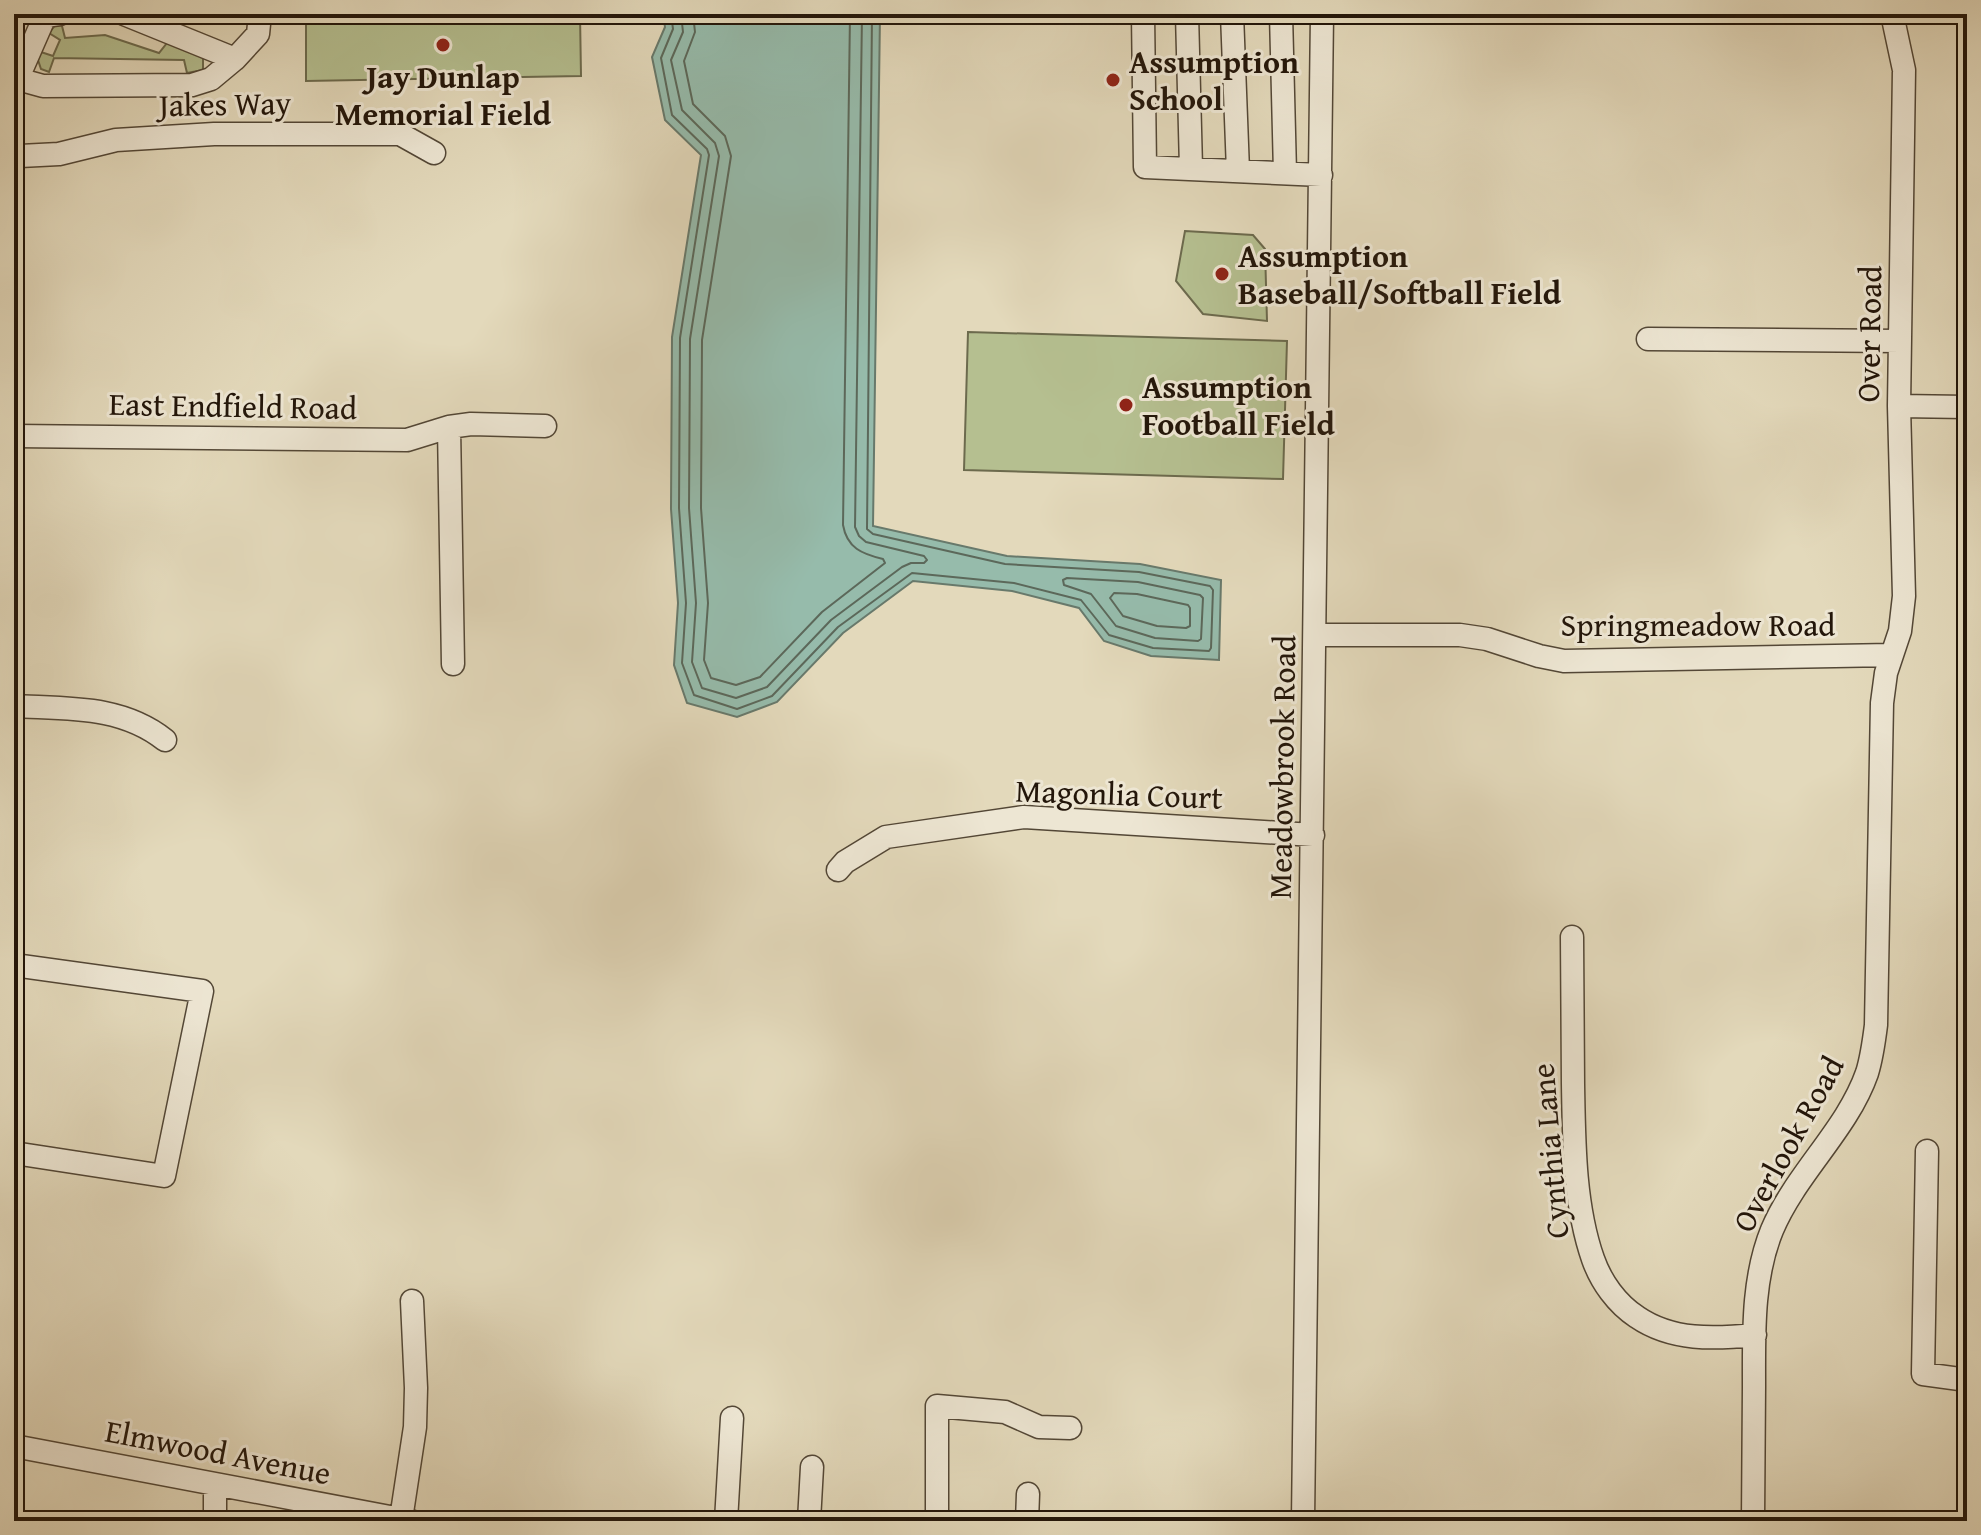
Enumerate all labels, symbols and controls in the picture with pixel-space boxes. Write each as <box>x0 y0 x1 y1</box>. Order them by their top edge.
marker: Jay Dunlap Memorial Field <box>434 36 452 54</box>
place label: Assumption School <box>1129 38 1299 122</box>
place label: Jay Dunlap Memorial Field <box>335 53 552 137</box>
marker: Assumption School <box>1104 71 1122 89</box>
street label: Jakes Way <box>154 79 292 128</box>
place label: Assumption Baseball/Softball Field <box>1238 232 1562 316</box>
marker: Assumption Baseball/Softball Field <box>1213 265 1231 283</box>
street label: Over Road <box>1844 265 1893 403</box>
place label: Assumption Football Field <box>1142 363 1335 447</box>
street label: East Endfield Road <box>109 380 357 431</box>
marker: Assumption Football Field <box>1117 396 1135 414</box>
street label: Springmeadow Road <box>1561 601 1835 648</box>
street label: Meadowbrook Road <box>1256 635 1307 899</box>
street label: Magonlia Court <box>1015 766 1223 821</box>
street label: Overlook Road <box>1720 1047 1855 1240</box>
street label: Cynthia Lane <box>1518 1062 1581 1240</box>
street label: Elmwood Avenue <box>101 1407 335 1496</box>

